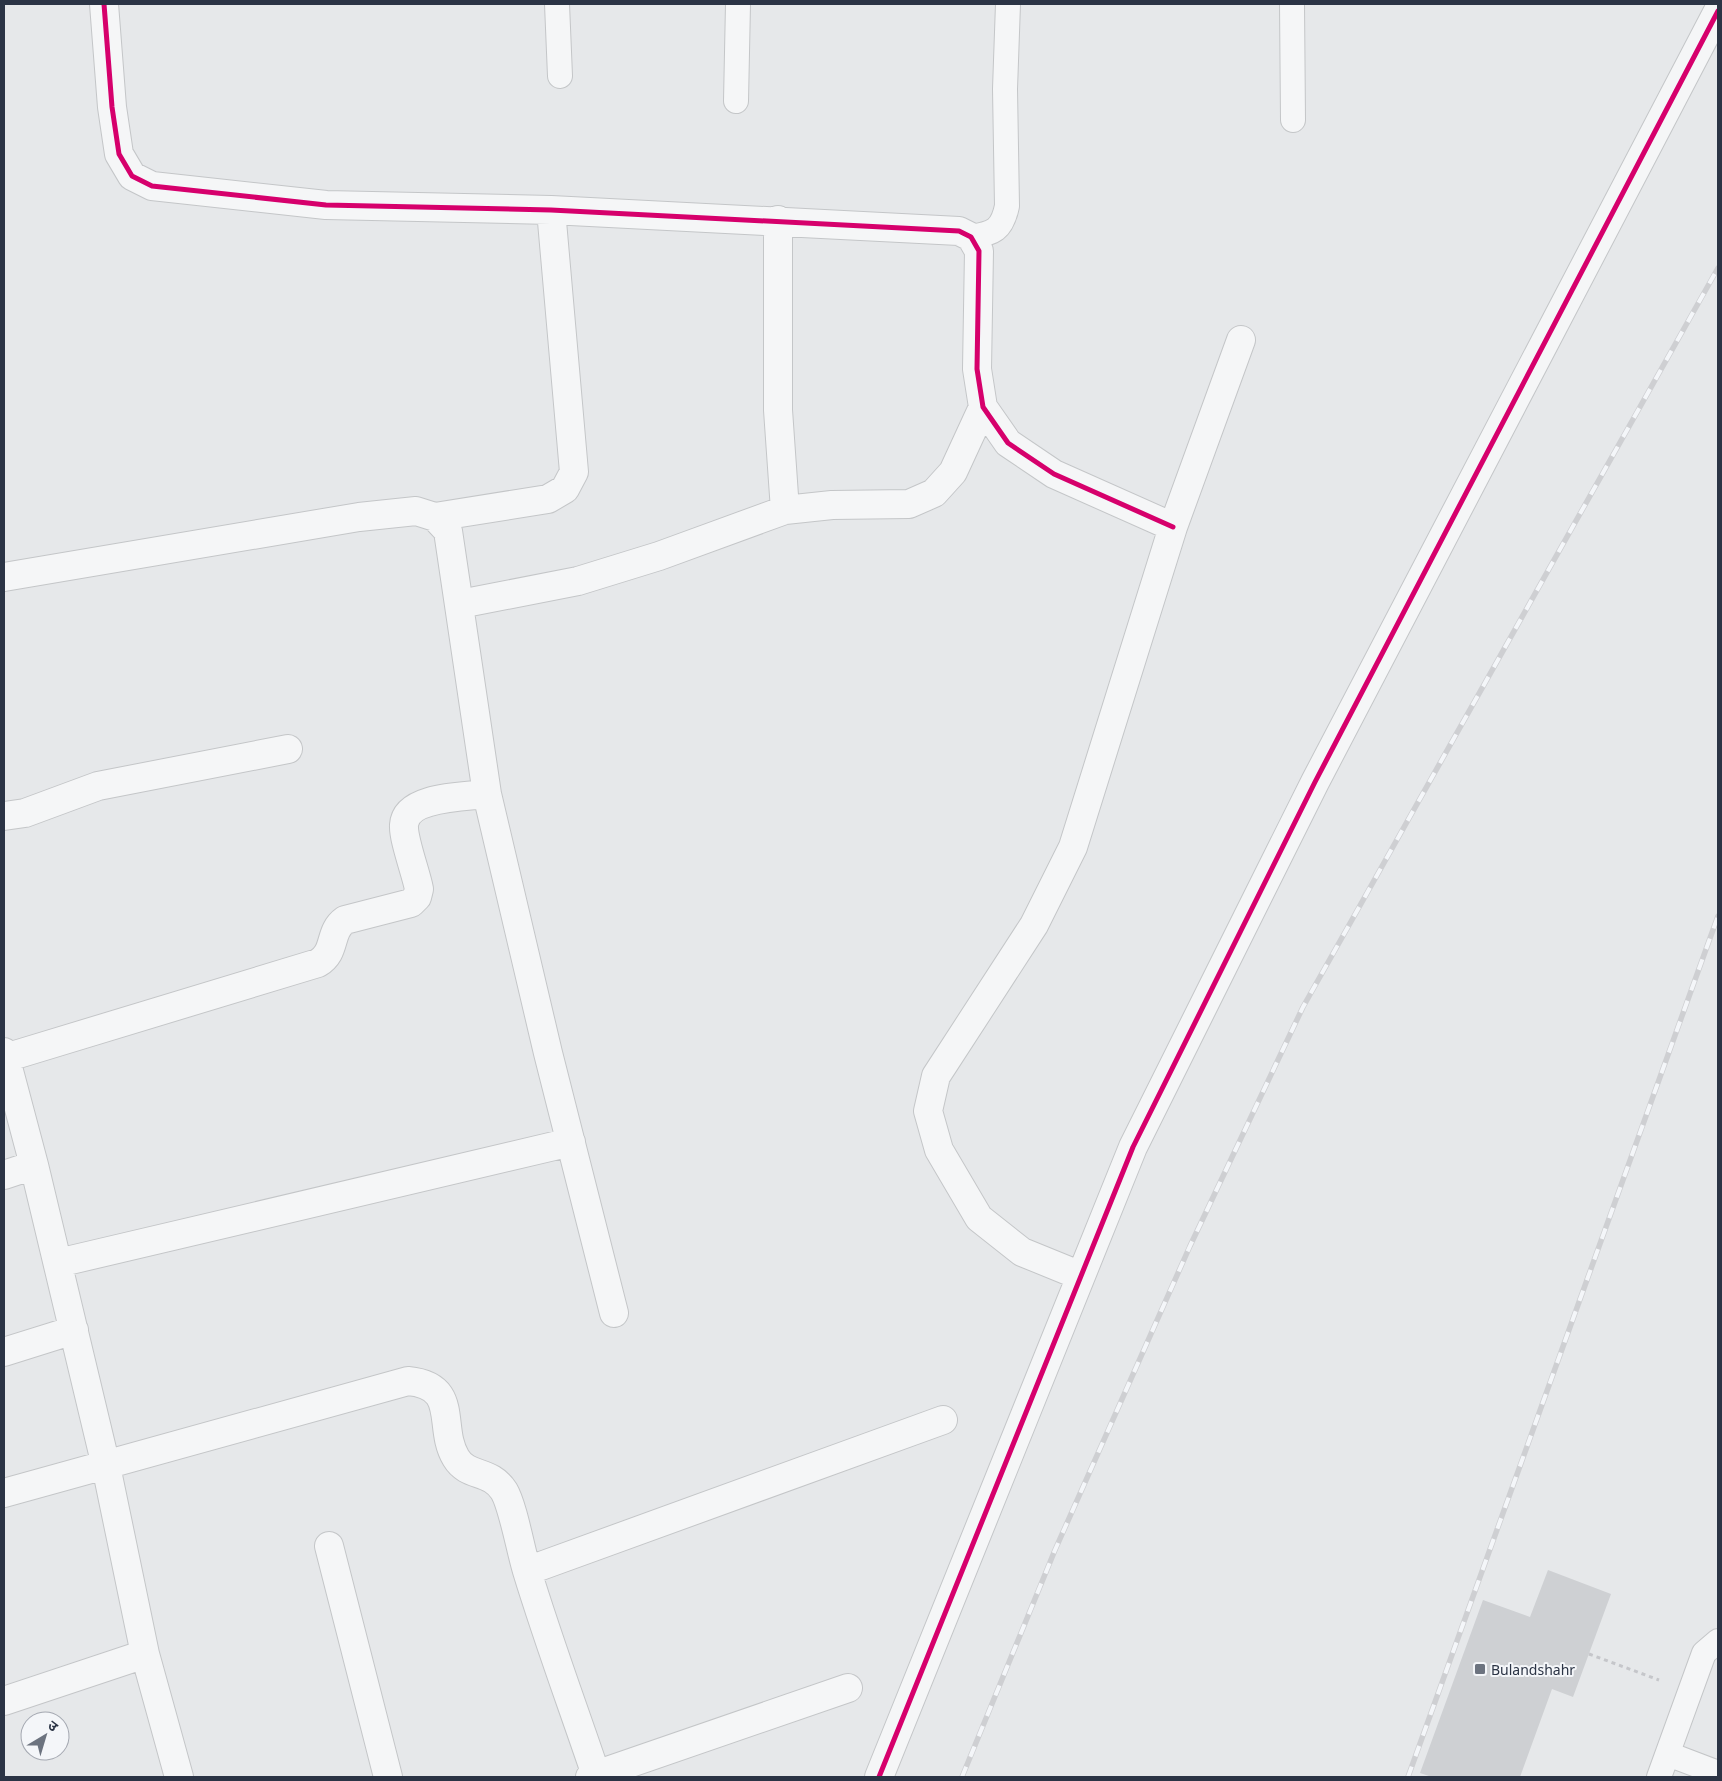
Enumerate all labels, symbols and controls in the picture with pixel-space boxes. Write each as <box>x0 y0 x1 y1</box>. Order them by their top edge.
place label: Bulandshahr <box>1491 1660 1575 1679</box>
marker: Bulandshahr <box>1473 1662 1487 1676</box>
north arrow <box>20 1711 70 1761</box>
text: उ <box>44 1715 63 1736</box>

